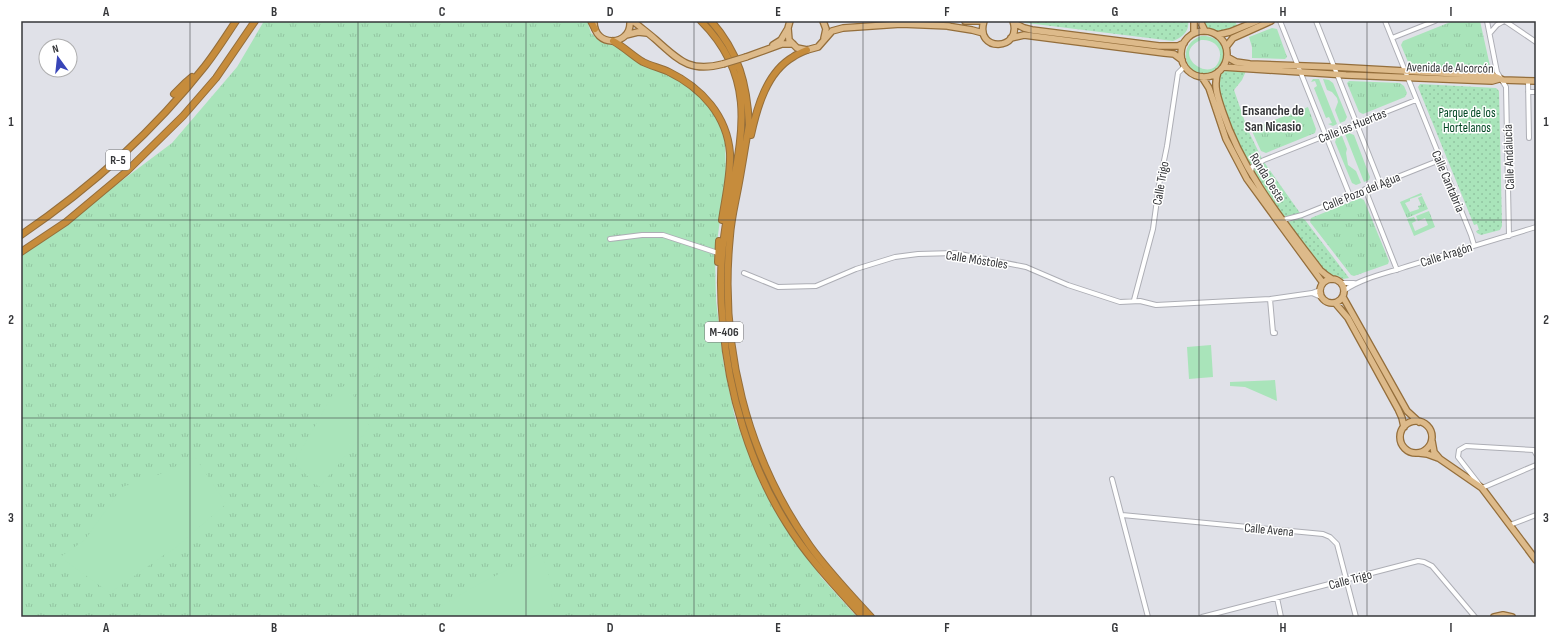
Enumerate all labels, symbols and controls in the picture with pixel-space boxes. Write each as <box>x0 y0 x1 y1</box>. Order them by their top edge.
text: A <box>102 4 110 20</box>
text: B <box>271 4 277 20</box>
text: C <box>439 4 446 20</box>
text: D <box>607 4 614 20</box>
text: E <box>775 4 781 20</box>
text: F <box>944 4 950 20</box>
text: G <box>1112 4 1119 20</box>
text: H <box>1280 4 1287 20</box>
text: I <box>1450 4 1453 20</box>
north arrow <box>38 38 78 78</box>
text: N <box>51 42 60 56</box>
street label: Avenida de Alcorcón <box>1405 59 1494 77</box>
district label: Ensanche de San Nicasio <box>1242 102 1304 135</box>
street label: Calle las Huertas <box>1316 105 1389 147</box>
park label: Parque de los Hortelanos <box>1438 105 1496 136</box>
text: 1 <box>8 114 14 130</box>
text: 1 <box>1543 114 1549 130</box>
street label: Calle Andalucía <box>1500 124 1518 190</box>
street label: Calle Cantabria <box>1428 148 1468 215</box>
road number: R-5 <box>106 150 130 170</box>
street label: Ronda Oeste <box>1246 150 1288 205</box>
street label: Calle Trigo <box>1149 160 1173 206</box>
street label: Calle Pozo del Agua <box>1320 169 1403 215</box>
street label: Calle Aragón <box>1418 239 1474 271</box>
street label: Calle Móstoles <box>945 247 1009 273</box>
text: 2 <box>8 312 14 328</box>
text: 2 <box>1543 312 1549 328</box>
road number: M-406 <box>705 322 743 342</box>
text: 3 <box>8 510 14 526</box>
text: 3 <box>1543 510 1549 526</box>
street label: Calle Avena <box>1244 520 1294 540</box>
street label: Calle Trigo <box>1327 567 1374 593</box>
text: A <box>102 620 110 636</box>
text: B <box>271 620 277 636</box>
text: C <box>439 620 446 636</box>
text: D <box>607 620 614 636</box>
text: E <box>775 620 781 636</box>
text: F <box>944 620 950 636</box>
text: G <box>1112 620 1119 636</box>
text: H <box>1280 620 1287 636</box>
text: I <box>1450 620 1453 636</box>

